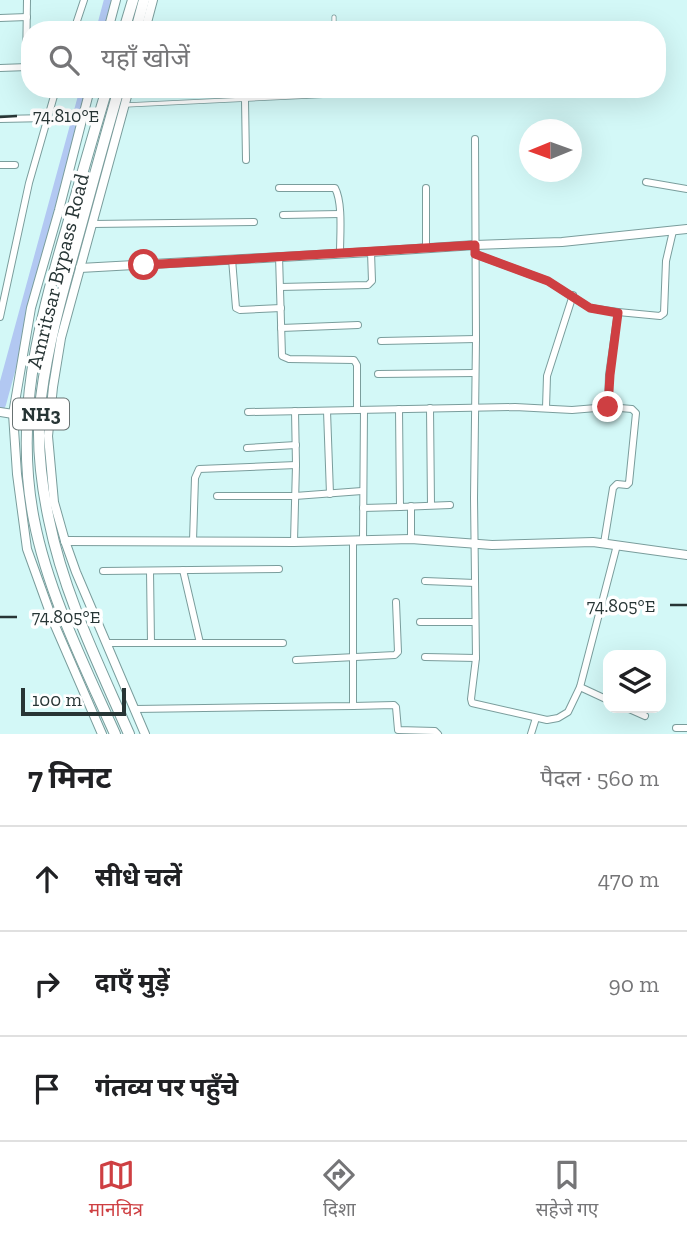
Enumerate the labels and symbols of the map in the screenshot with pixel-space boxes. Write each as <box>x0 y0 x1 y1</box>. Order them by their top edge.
text: 74.810°E <box>33 105 99 127</box>
north arrow <box>519 119 582 182</box>
street label: Amritsar Bypass Road <box>21 170 94 371</box>
route start <box>128 249 159 280</box>
route end <box>592 391 623 422</box>
road number: NH3 <box>13 398 69 430</box>
text: 74.805°E <box>587 595 655 617</box>
text: 74.805°E <box>32 606 100 628</box>
scale bar <box>21 685 126 717</box>

